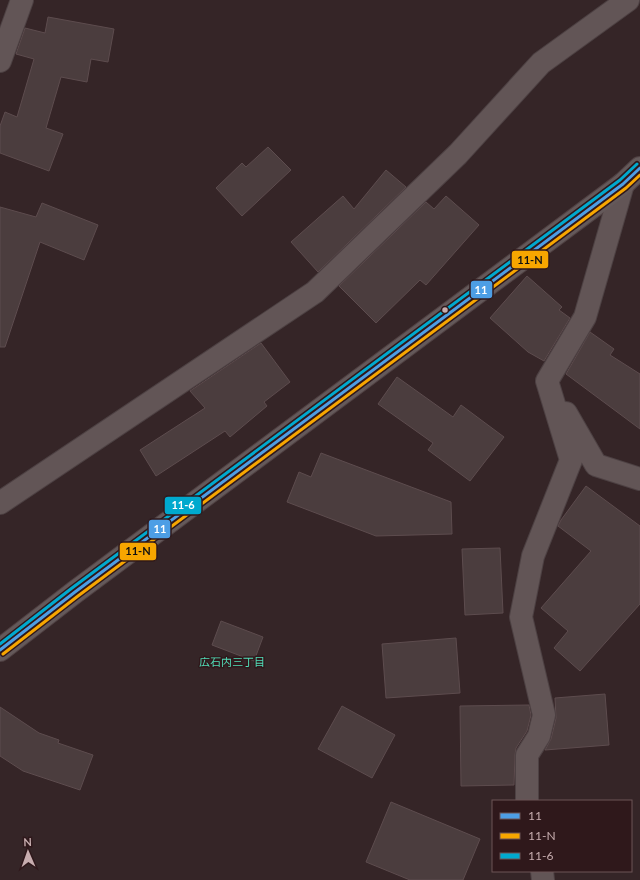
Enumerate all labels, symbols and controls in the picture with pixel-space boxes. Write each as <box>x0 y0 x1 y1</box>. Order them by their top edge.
line badge: 11-N <box>511 250 549 269</box>
text: 11-N <box>517 253 543 266</box>
line badge: 11 <box>470 280 493 299</box>
text: 11 <box>475 283 487 296</box>
unlabelled marker <box>440 305 450 315</box>
line badge: 11-6 <box>164 496 202 515</box>
text: 11-6 <box>171 498 195 511</box>
line badge: 11 <box>148 519 171 539</box>
text: 11 <box>154 522 166 535</box>
line badge: 11-N <box>119 542 157 561</box>
text: 11-N <box>125 544 151 557</box>
district label: 広石内三丁目 <box>199 655 265 668</box>
legend <box>492 800 632 872</box>
text: 11 <box>528 808 542 823</box>
text: 11-N <box>528 828 556 843</box>
north arrow <box>8 832 48 872</box>
text: N <box>23 835 32 848</box>
text: 11-6 <box>528 848 553 863</box>

